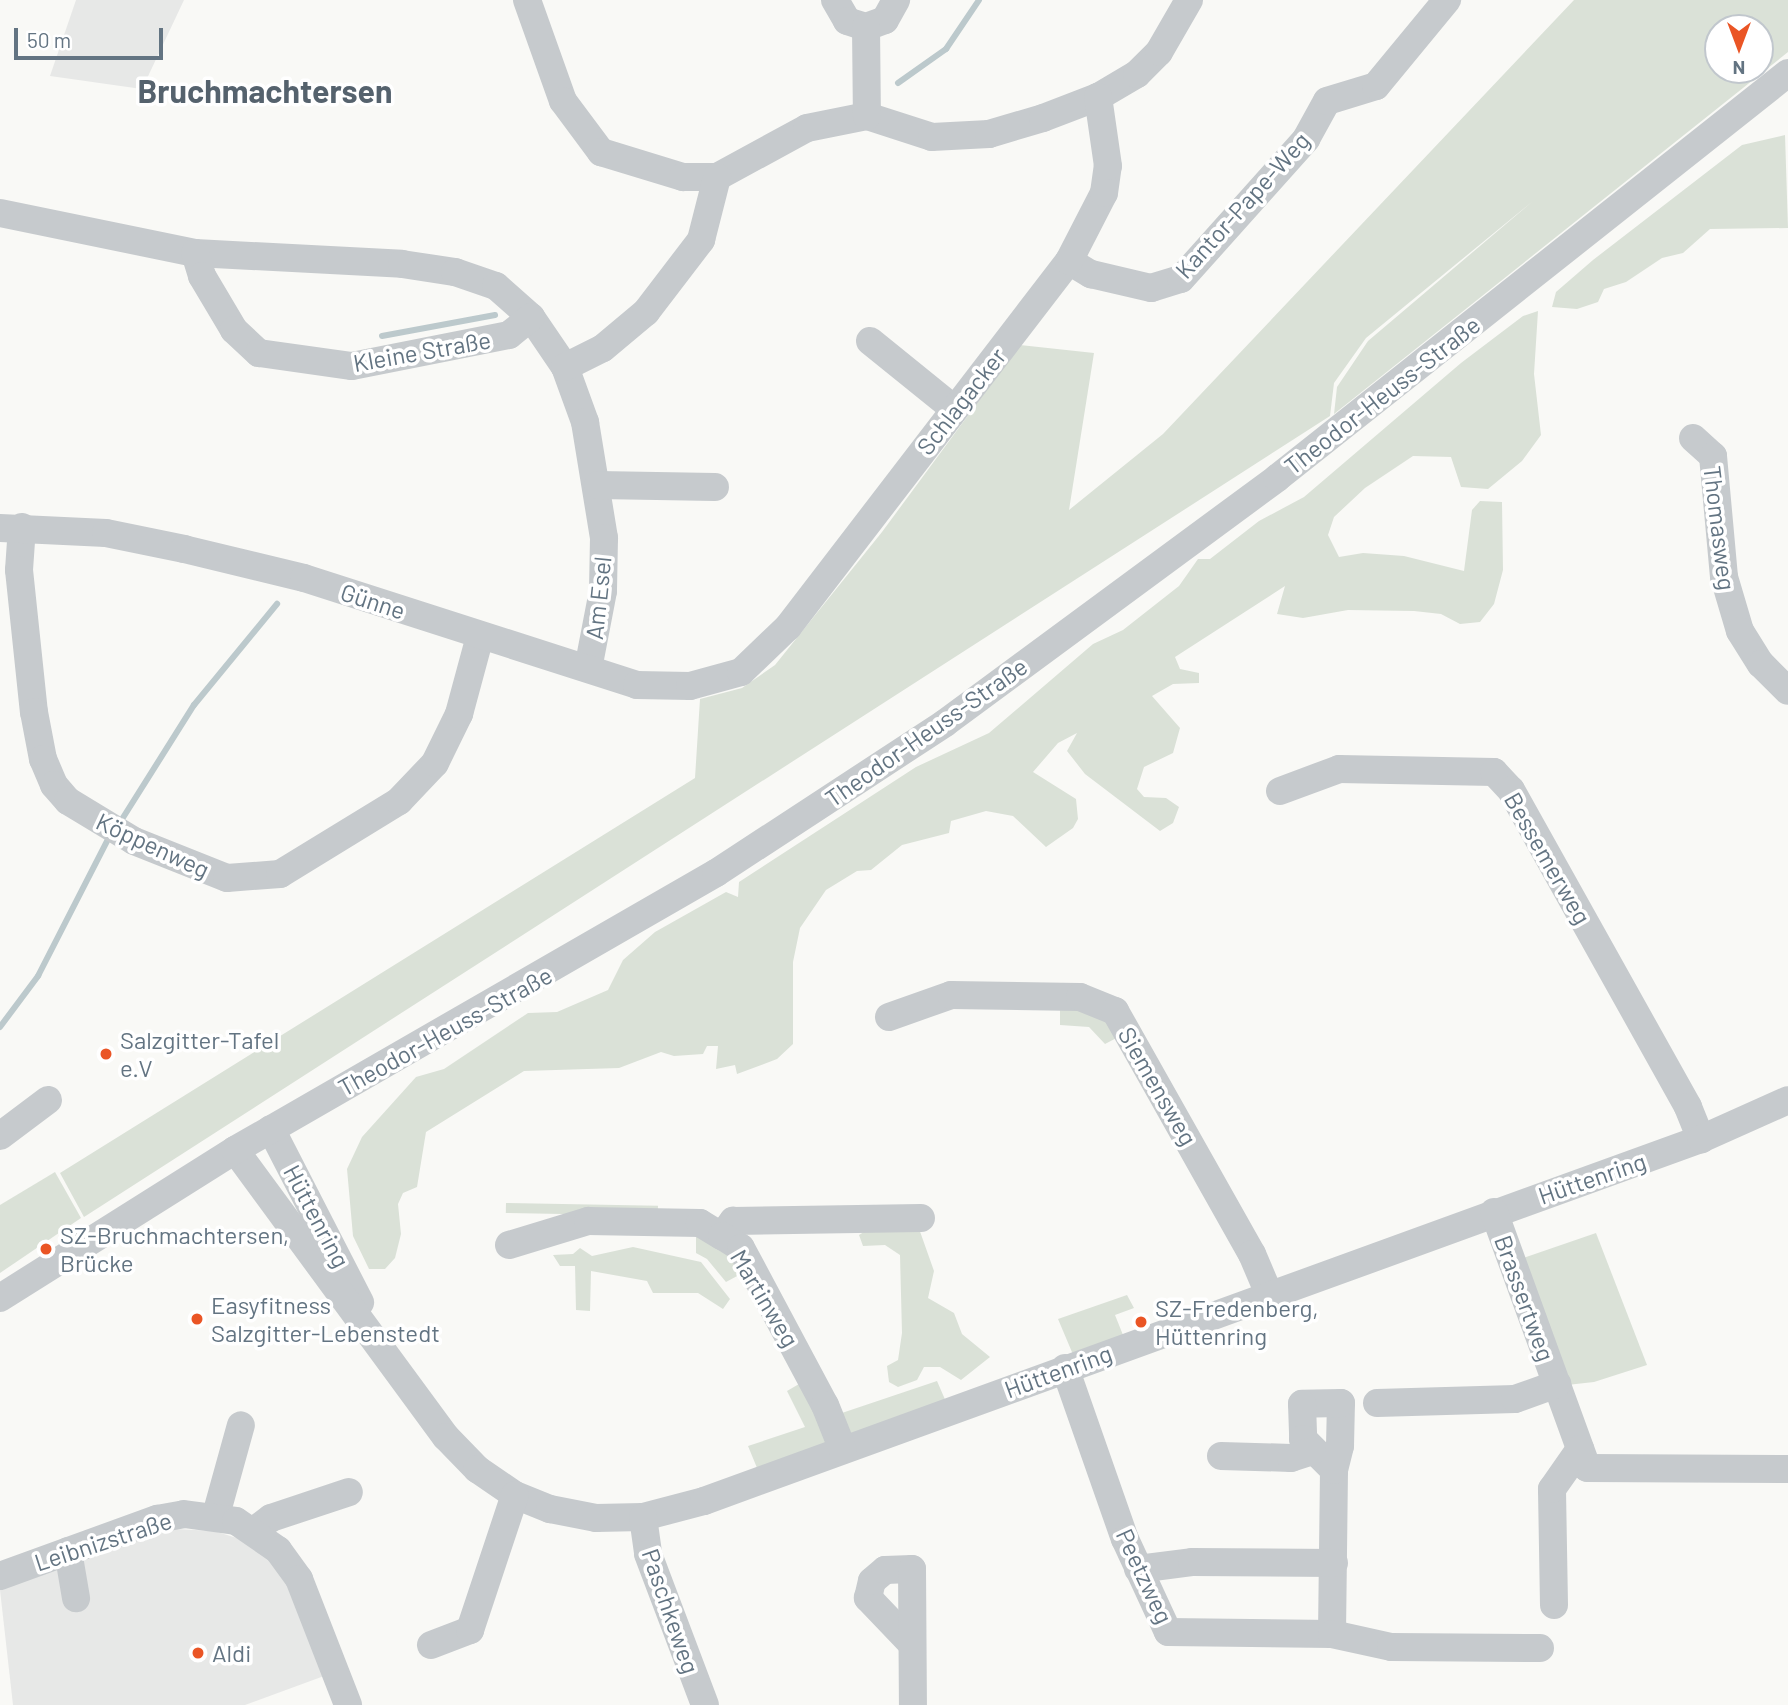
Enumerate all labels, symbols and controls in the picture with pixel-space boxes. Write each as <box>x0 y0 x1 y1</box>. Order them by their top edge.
scale bar <box>18 14 166 58</box>
north arrow <box>1704 14 1774 84</box>
text: 50 m <box>27 27 71 52</box>
text: N <box>1733 57 1745 80</box>
district label: Bruchmachtersen <box>138 71 392 109</box>
street label: Kantor-Pape-Weg <box>1169 126 1315 284</box>
street label: Theodor-Heuss-Straße <box>1279 310 1485 480</box>
street label: Kleine Straße <box>351 325 493 377</box>
street label: Schlagacker <box>910 342 1012 460</box>
street label: Thomasweg <box>1698 464 1742 592</box>
street label: Am Esel <box>579 555 617 641</box>
street label: Günne <box>337 577 409 625</box>
street label: Theodor-Heuss-Straße <box>819 651 1033 813</box>
street label: Bessemerweg <box>1499 787 1597 929</box>
street label: Köppenweg <box>92 806 214 884</box>
street label: Theodor-Heuss-Straße <box>333 960 557 1102</box>
street label: Siemensweg <box>1113 1022 1203 1150</box>
place label: Salzgitter-Tafel e.V <box>120 1026 279 1082</box>
marker: Salzgitter-Tafel e.V <box>98 1046 114 1062</box>
street label: Hüttenring <box>1534 1146 1650 1210</box>
street label: Hüttenring <box>278 1160 356 1272</box>
place label: SZ-Bruchmachtersen, Brücke <box>60 1221 289 1277</box>
street label: Brassertweg <box>1489 1231 1561 1365</box>
marker: SZ-Bruchmachtersen, Brücke <box>38 1241 54 1257</box>
street label: Martinweg <box>725 1244 805 1352</box>
place label: Easyfitness Salzgitter-Lebenstedt <box>211 1291 440 1347</box>
place label: SZ-Fredenberg, Hüttenring <box>1155 1294 1319 1350</box>
marker: Easyfitness Salzgitter-Lebenstedt <box>189 1311 205 1327</box>
marker: SZ-Fredenberg, Hüttenring <box>1133 1314 1149 1330</box>
street label: Hüttenring <box>1000 1338 1116 1404</box>
street label: Leibnizstraße <box>31 1505 175 1577</box>
street label: Peetzweg <box>1111 1524 1179 1628</box>
street label: Paschkeweg <box>636 1545 706 1677</box>
place label: Aldi <box>212 1639 251 1667</box>
marker: Aldi <box>190 1645 206 1661</box>

